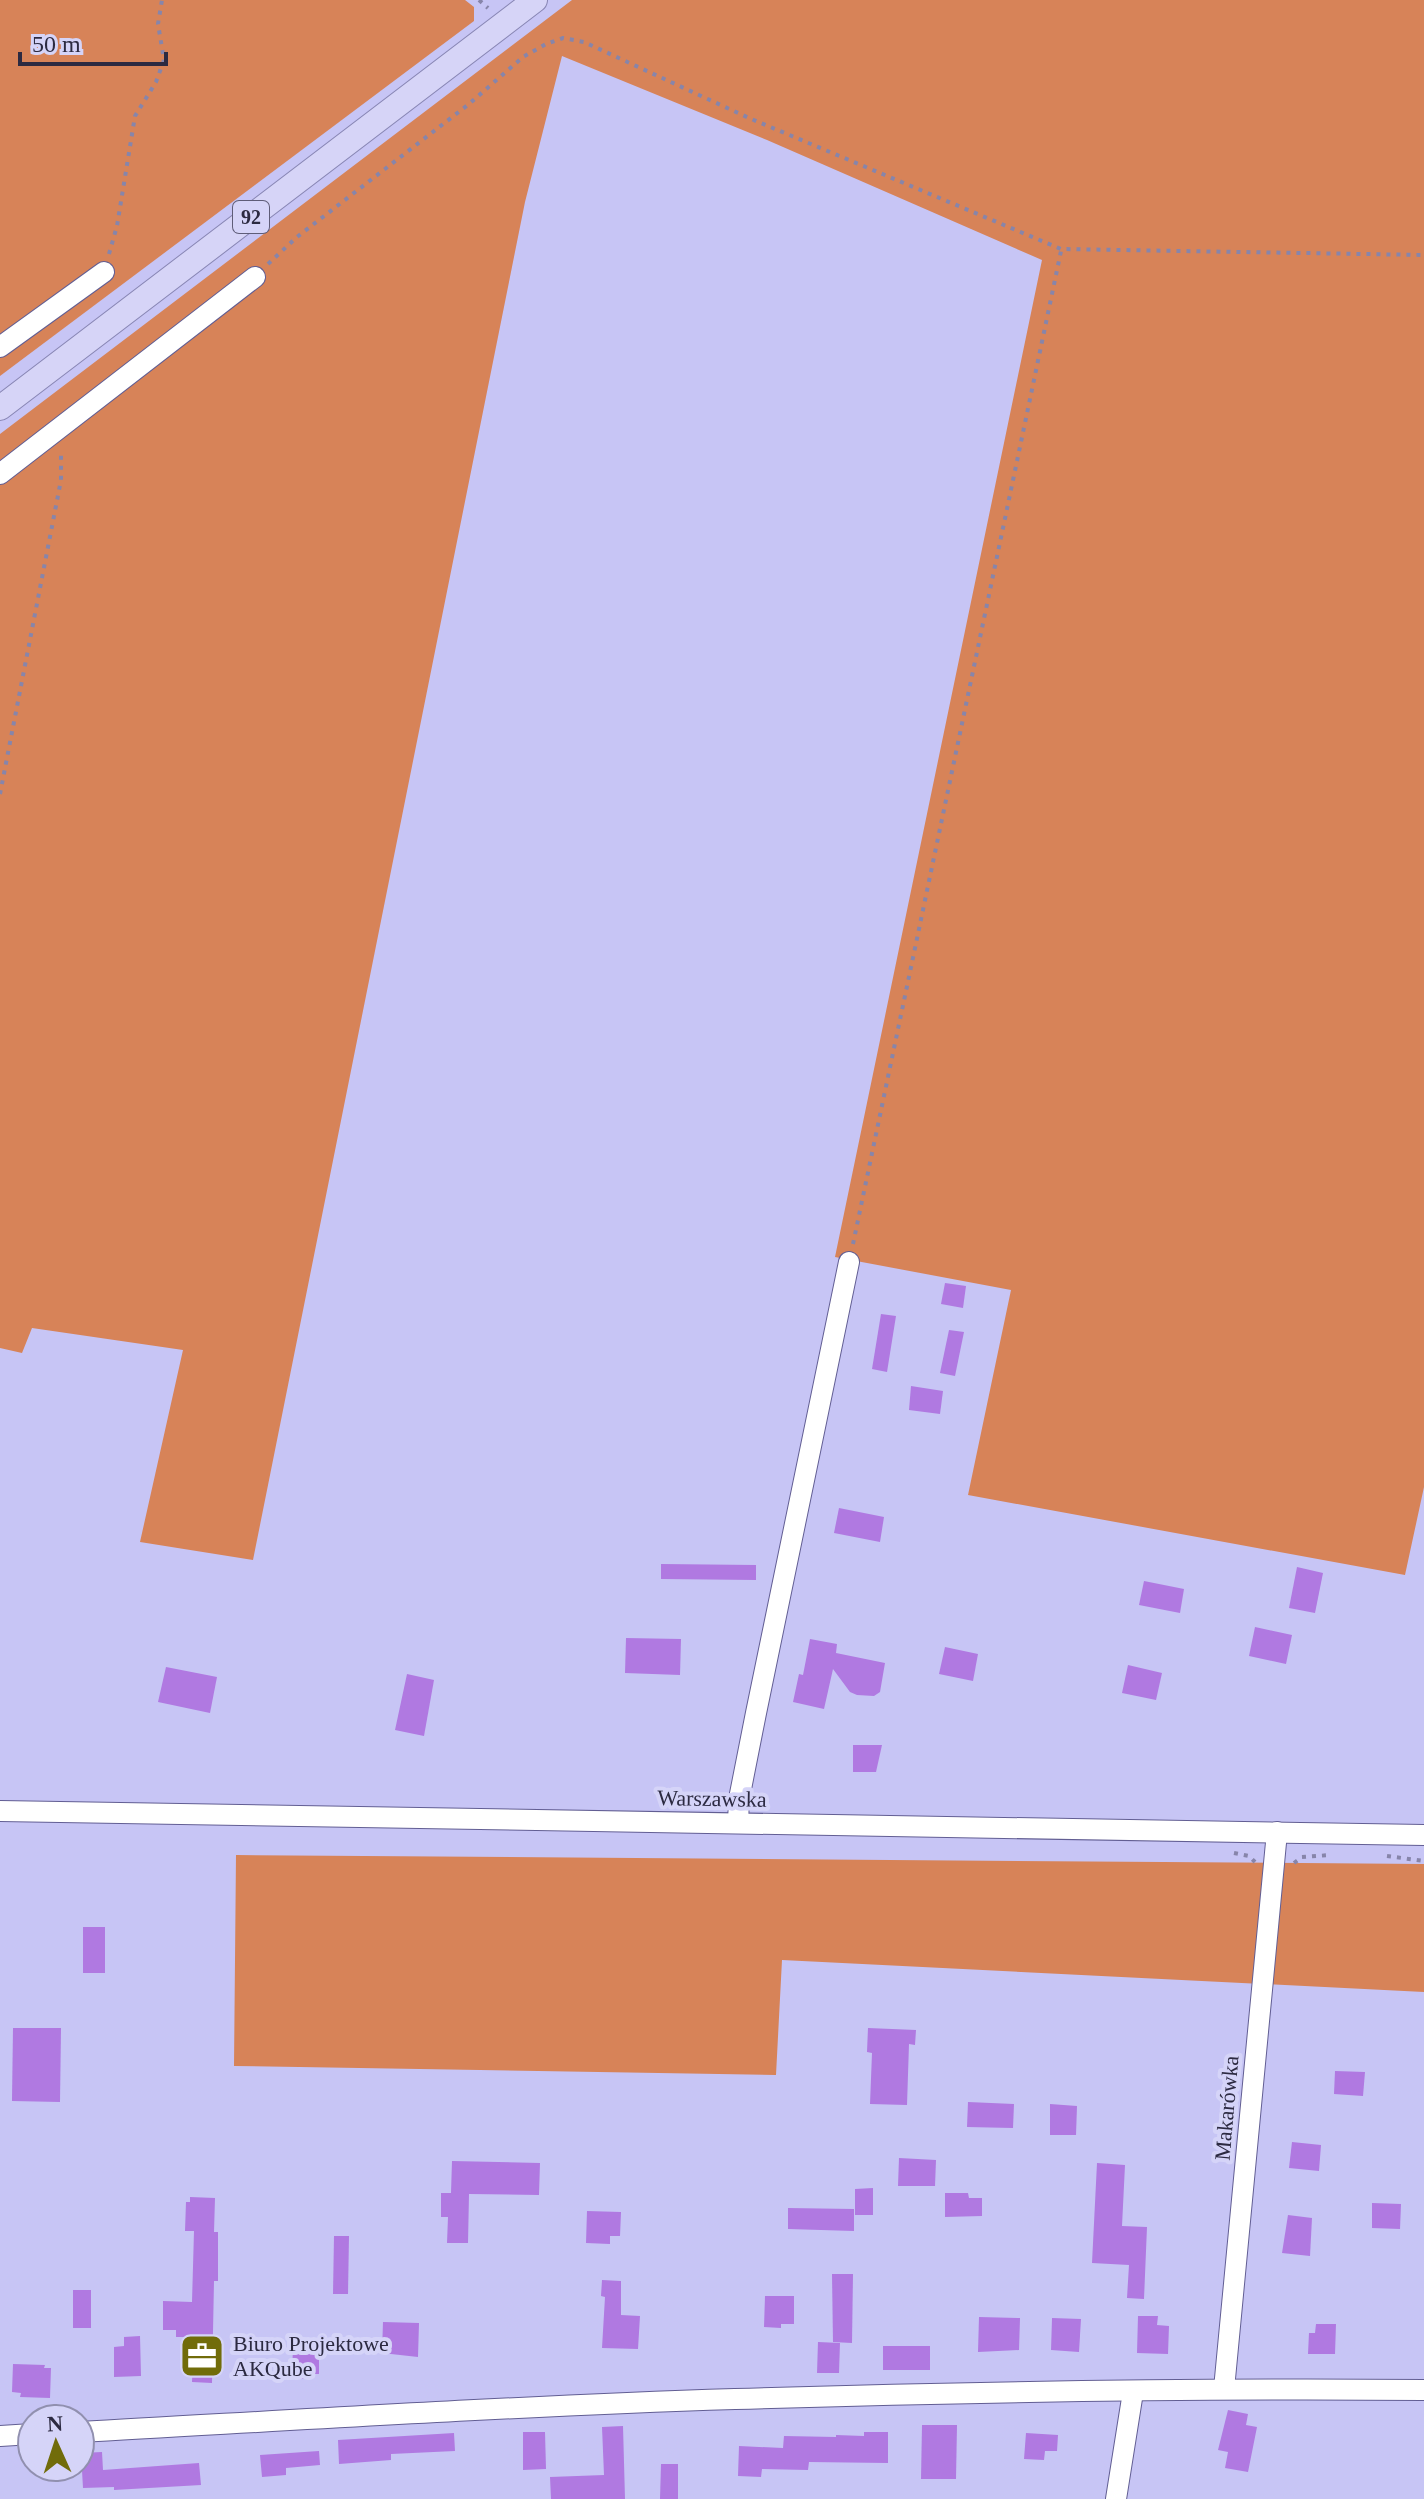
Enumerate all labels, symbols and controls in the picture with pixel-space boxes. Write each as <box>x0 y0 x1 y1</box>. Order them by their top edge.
scale bar <box>20 16 166 66</box>
text: 50 m <box>32 31 81 57</box>
road number: 92 <box>233 201 269 233</box>
street label: Warszawska <box>657 1785 767 1812</box>
street label: Makarówka <box>1209 2054 1244 2161</box>
place label: Biuro Projektowe AKQube <box>233 2331 389 2381</box>
office icon: Biuro Projektowe AKQube <box>178 2332 226 2380</box>
north arrow <box>16 2403 96 2483</box>
text: N <box>46 2411 64 2436</box>

